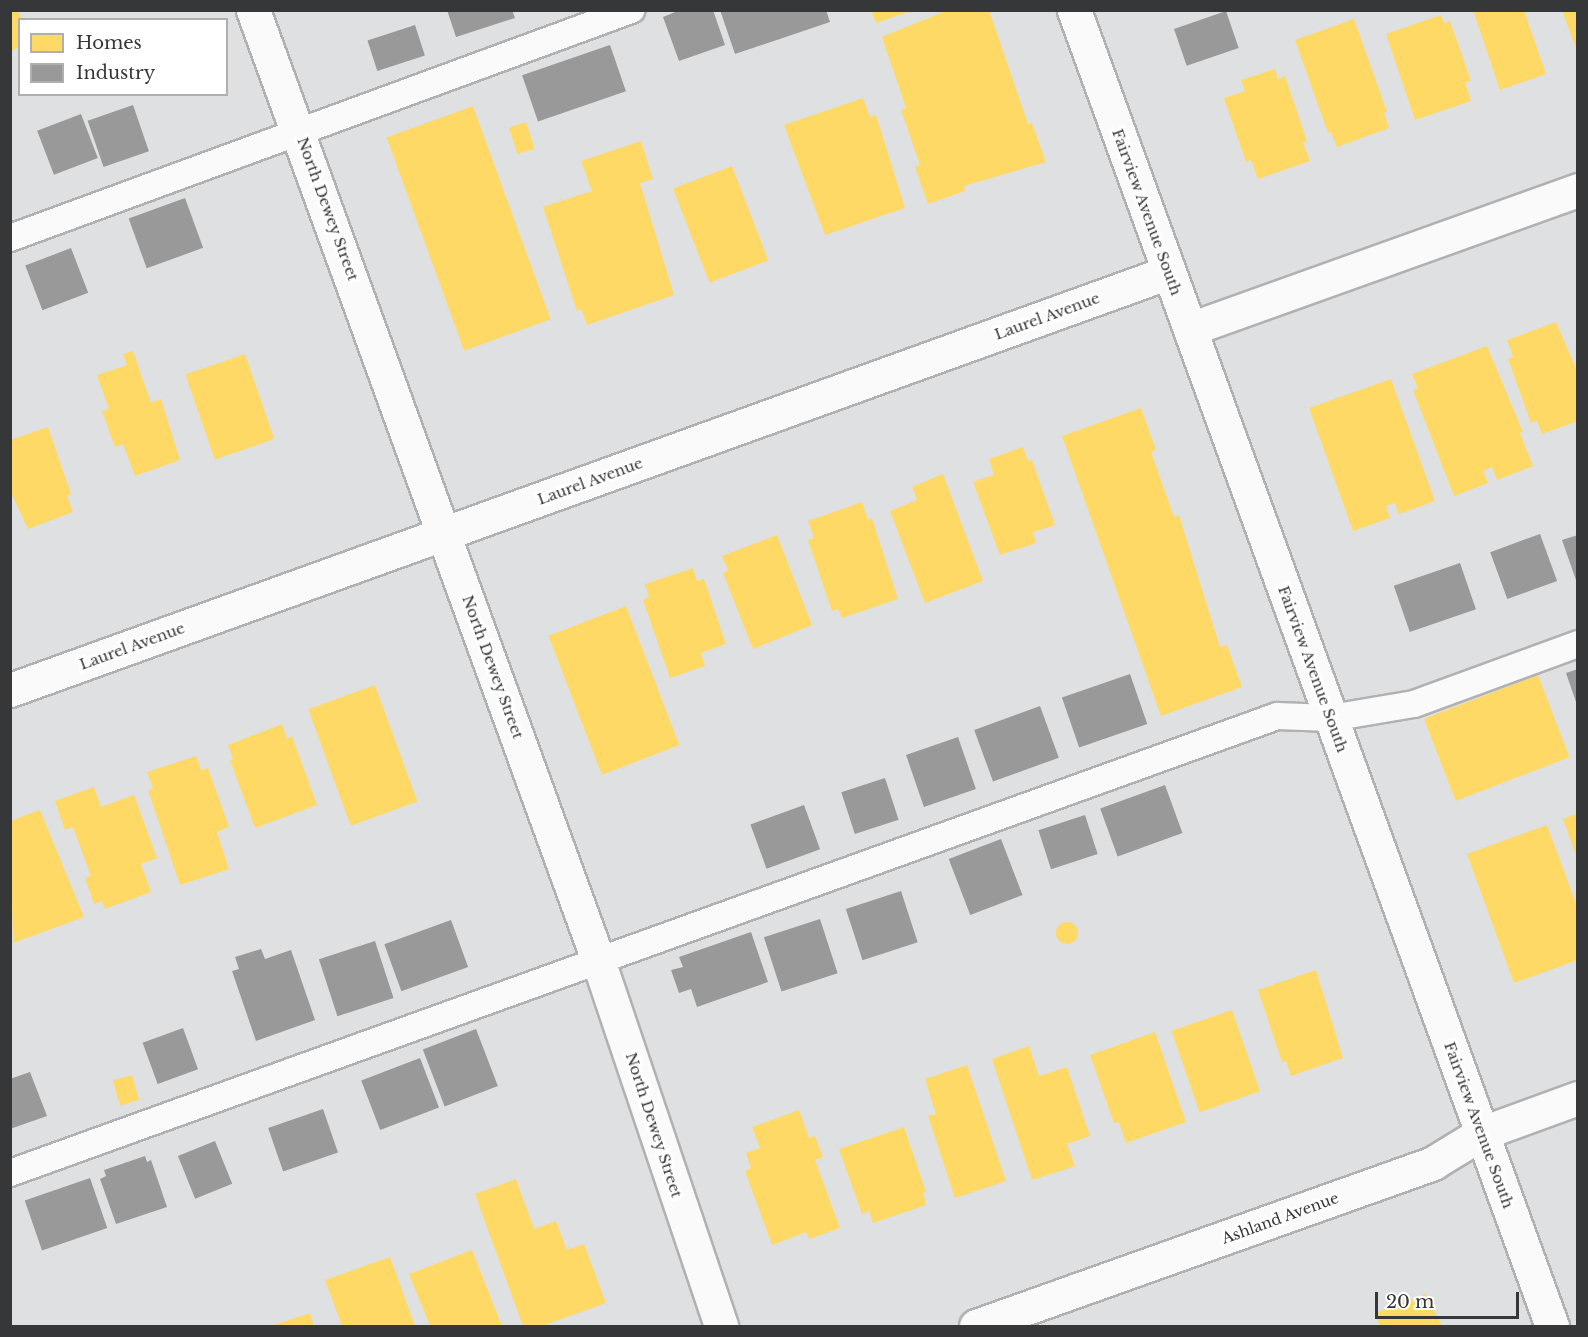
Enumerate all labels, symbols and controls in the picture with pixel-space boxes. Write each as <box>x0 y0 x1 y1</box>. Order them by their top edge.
legend <box>18 18 228 96</box>
text: Homes <box>76 32 142 54</box>
text: Industry <box>76 62 155 84</box>
street label: Fairview Avenue South <box>1108 126 1186 298</box>
street label: North Dewey Street <box>294 135 362 283</box>
street label: Laurel Avenue <box>992 289 1102 343</box>
street label: Laurel Avenue <box>535 454 645 508</box>
street label: Fairview Avenue South <box>1274 583 1352 755</box>
street label: North Dewey Street <box>459 593 527 741</box>
street label: Laurel Avenue <box>77 619 187 673</box>
street label: Fairview Avenue South <box>1440 1039 1518 1211</box>
street label: North Dewey Street <box>622 1050 686 1200</box>
street label: Ashland Avenue <box>1219 1188 1341 1248</box>
scale bar <box>1378 1280 1522 1318</box>
text: 20 m <box>1386 1291 1434 1313</box>

